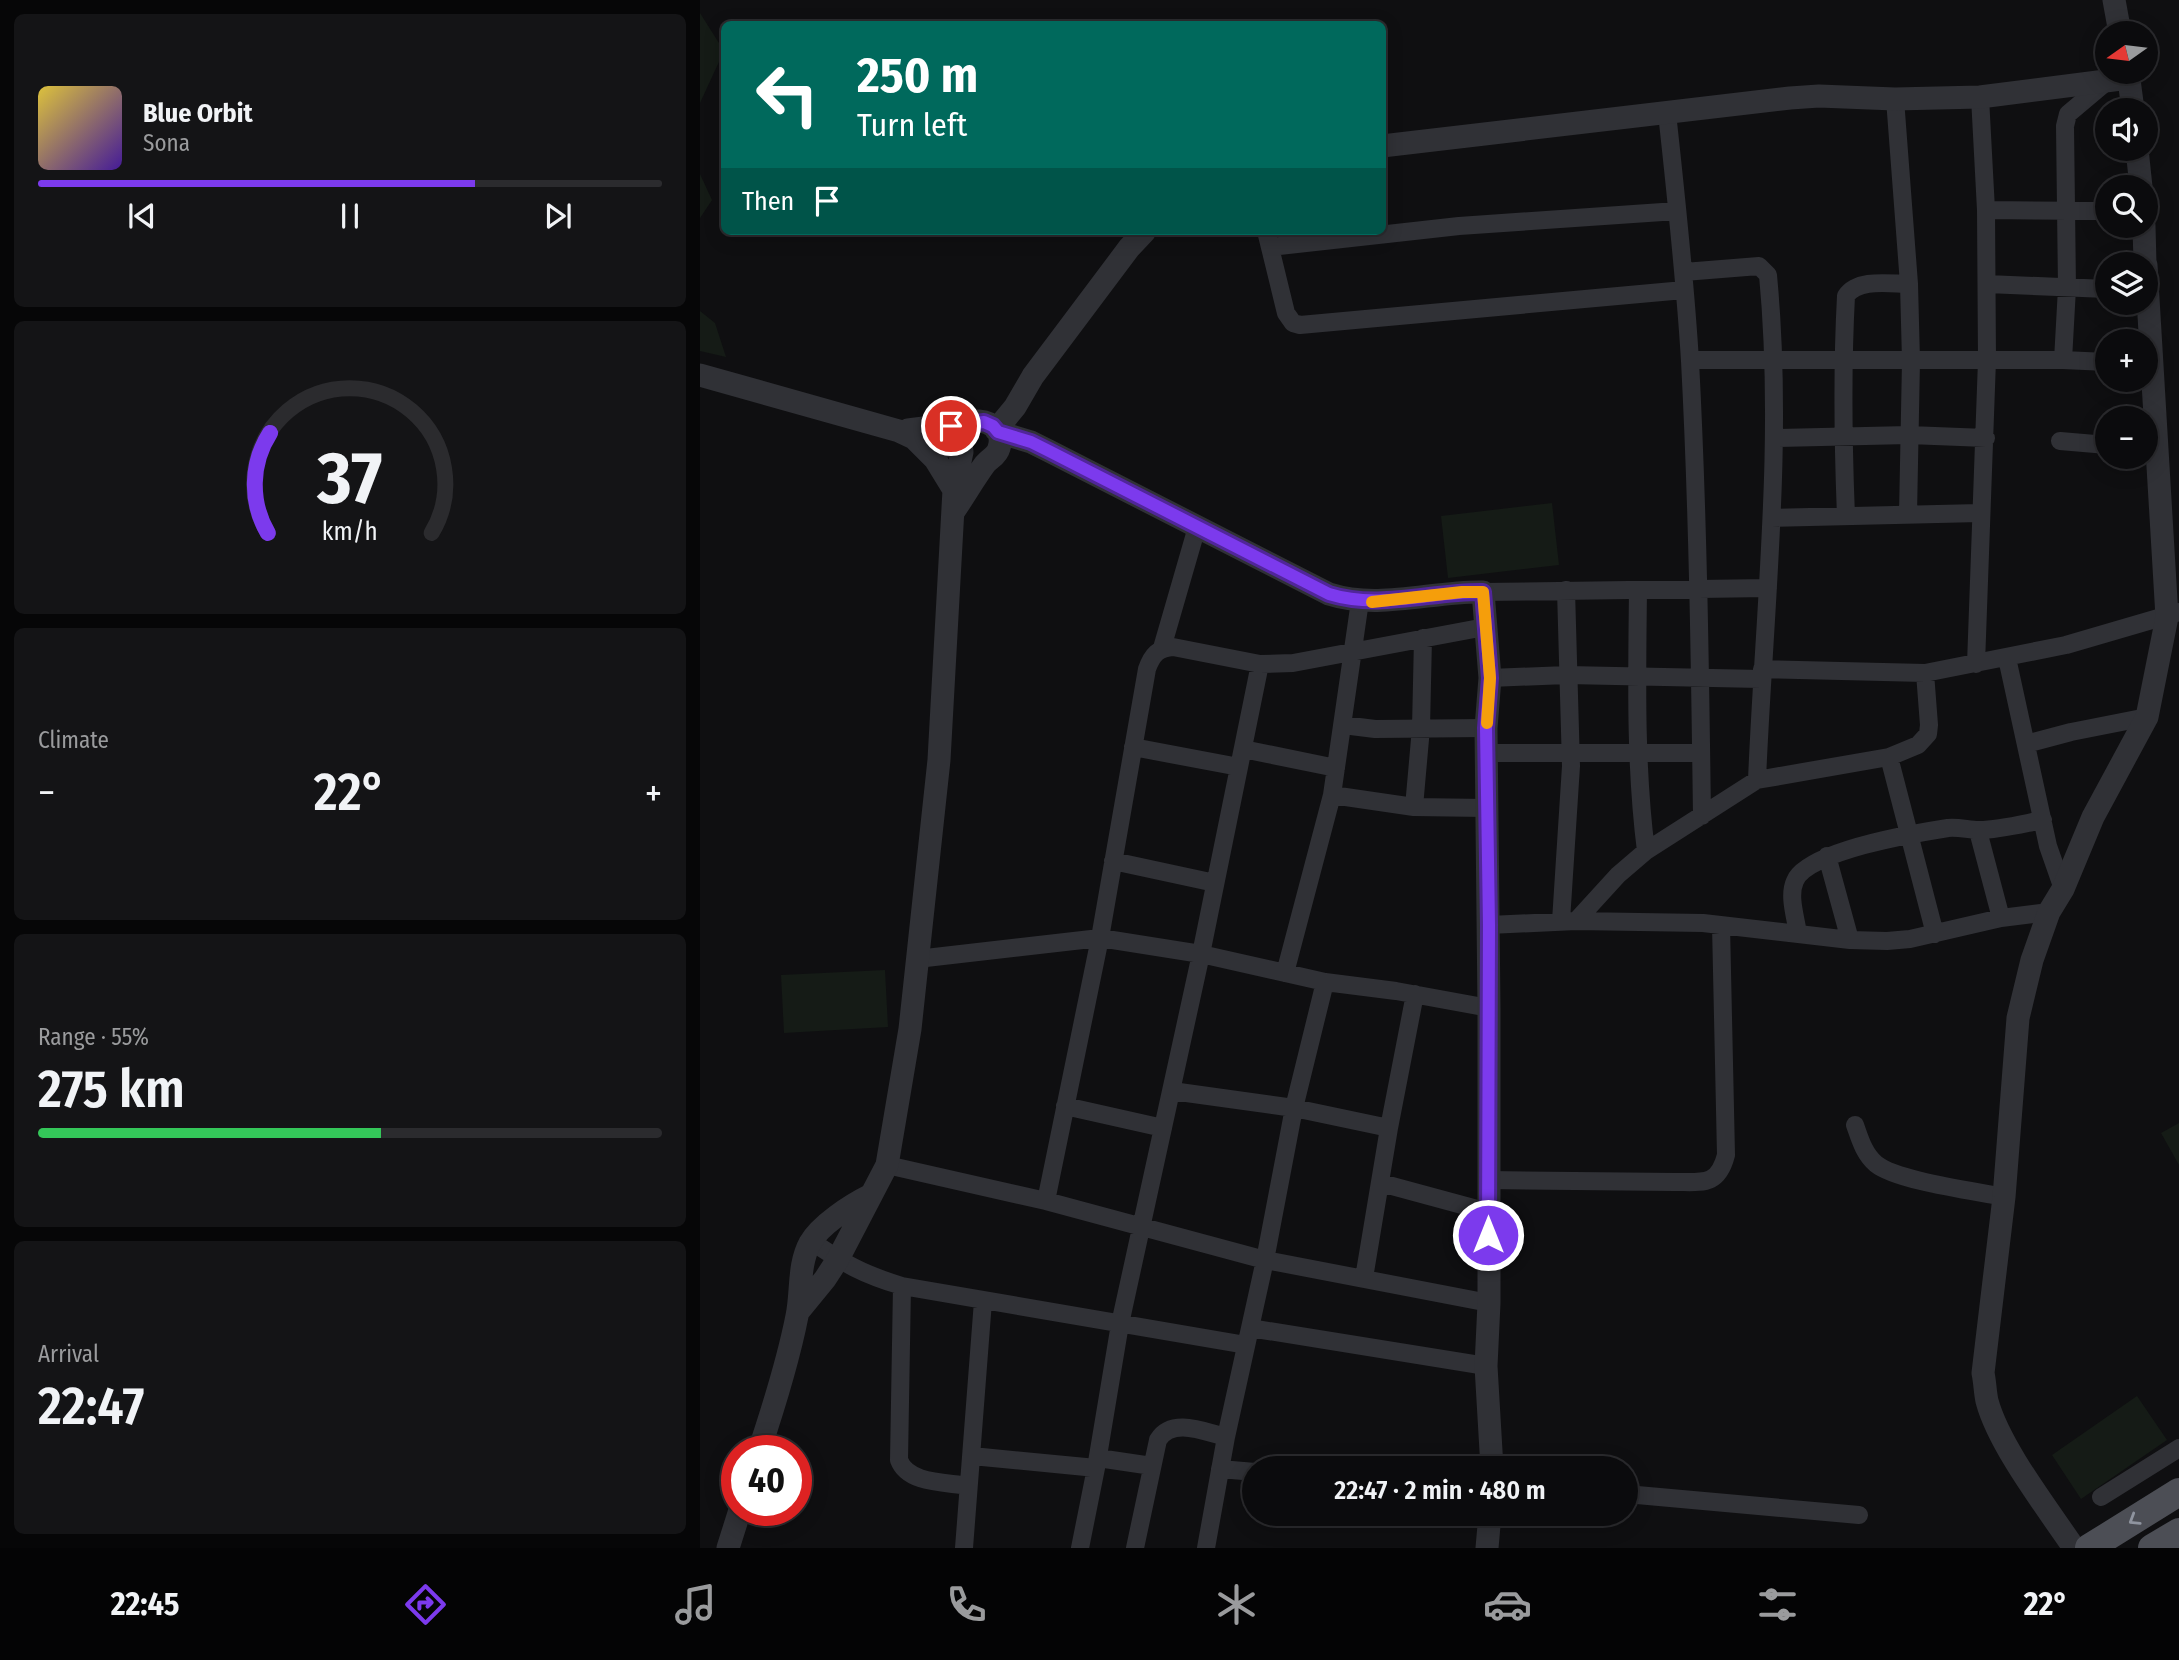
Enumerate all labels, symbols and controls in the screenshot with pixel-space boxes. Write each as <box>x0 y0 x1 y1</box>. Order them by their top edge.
north arrow <box>2095 21 2158 84</box>
map controls <box>2095 21 2158 469</box>
text: 250 m <box>857 46 978 105</box>
icon: left <box>742 49 833 140</box>
text: Blue Orbit <box>143 98 253 129</box>
button: sound <box>2095 98 2158 161</box>
text: Turn left <box>857 106 967 144</box>
text: Sona <box>143 129 190 157</box>
button: search <box>2095 175 2158 238</box>
icon: arrive <box>808 182 846 220</box>
text: Then <box>742 186 794 217</box>
icon: previous <box>123 197 161 235</box>
icon: pause <box>331 197 369 235</box>
icon: next <box>539 197 577 235</box>
button: layers <box>2095 252 2158 315</box>
button: + <box>2095 329 2158 392</box>
pin <box>921 396 981 456</box>
button: − <box>2095 406 2158 469</box>
icon: arrive <box>932 407 970 445</box>
text: 37 <box>316 436 383 523</box>
text: km/h <box>322 517 378 547</box>
text: Climate <box>38 726 109 754</box>
text: 22° <box>314 761 386 824</box>
text: − <box>38 770 55 816</box>
text: + <box>645 770 662 816</box>
text: Range · 55% <box>38 1023 149 1051</box>
text: 275 km <box>38 1058 185 1121</box>
position arrow <box>1451 1198 1525 1272</box>
text: Arrival <box>38 1340 99 1368</box>
text: 22:47 <box>38 1375 144 1438</box>
speed limit sign: 40 <box>721 1435 812 1526</box>
text: 22:47 · 2 min · 480 m <box>1334 1475 1546 1506</box>
one-way arrow <box>2129 1512 2142 1525</box>
icon: directions <box>401 1580 450 1629</box>
icon: music <box>671 1580 720 1629</box>
icon: phone <box>942 1580 991 1629</box>
icon: climate <box>1212 1580 1261 1629</box>
icon: car <box>1483 1580 1532 1629</box>
icon: filters <box>1753 1580 1802 1629</box>
text: 22:45 <box>111 1585 179 1623</box>
text: 22° <box>2024 1585 2068 1623</box>

